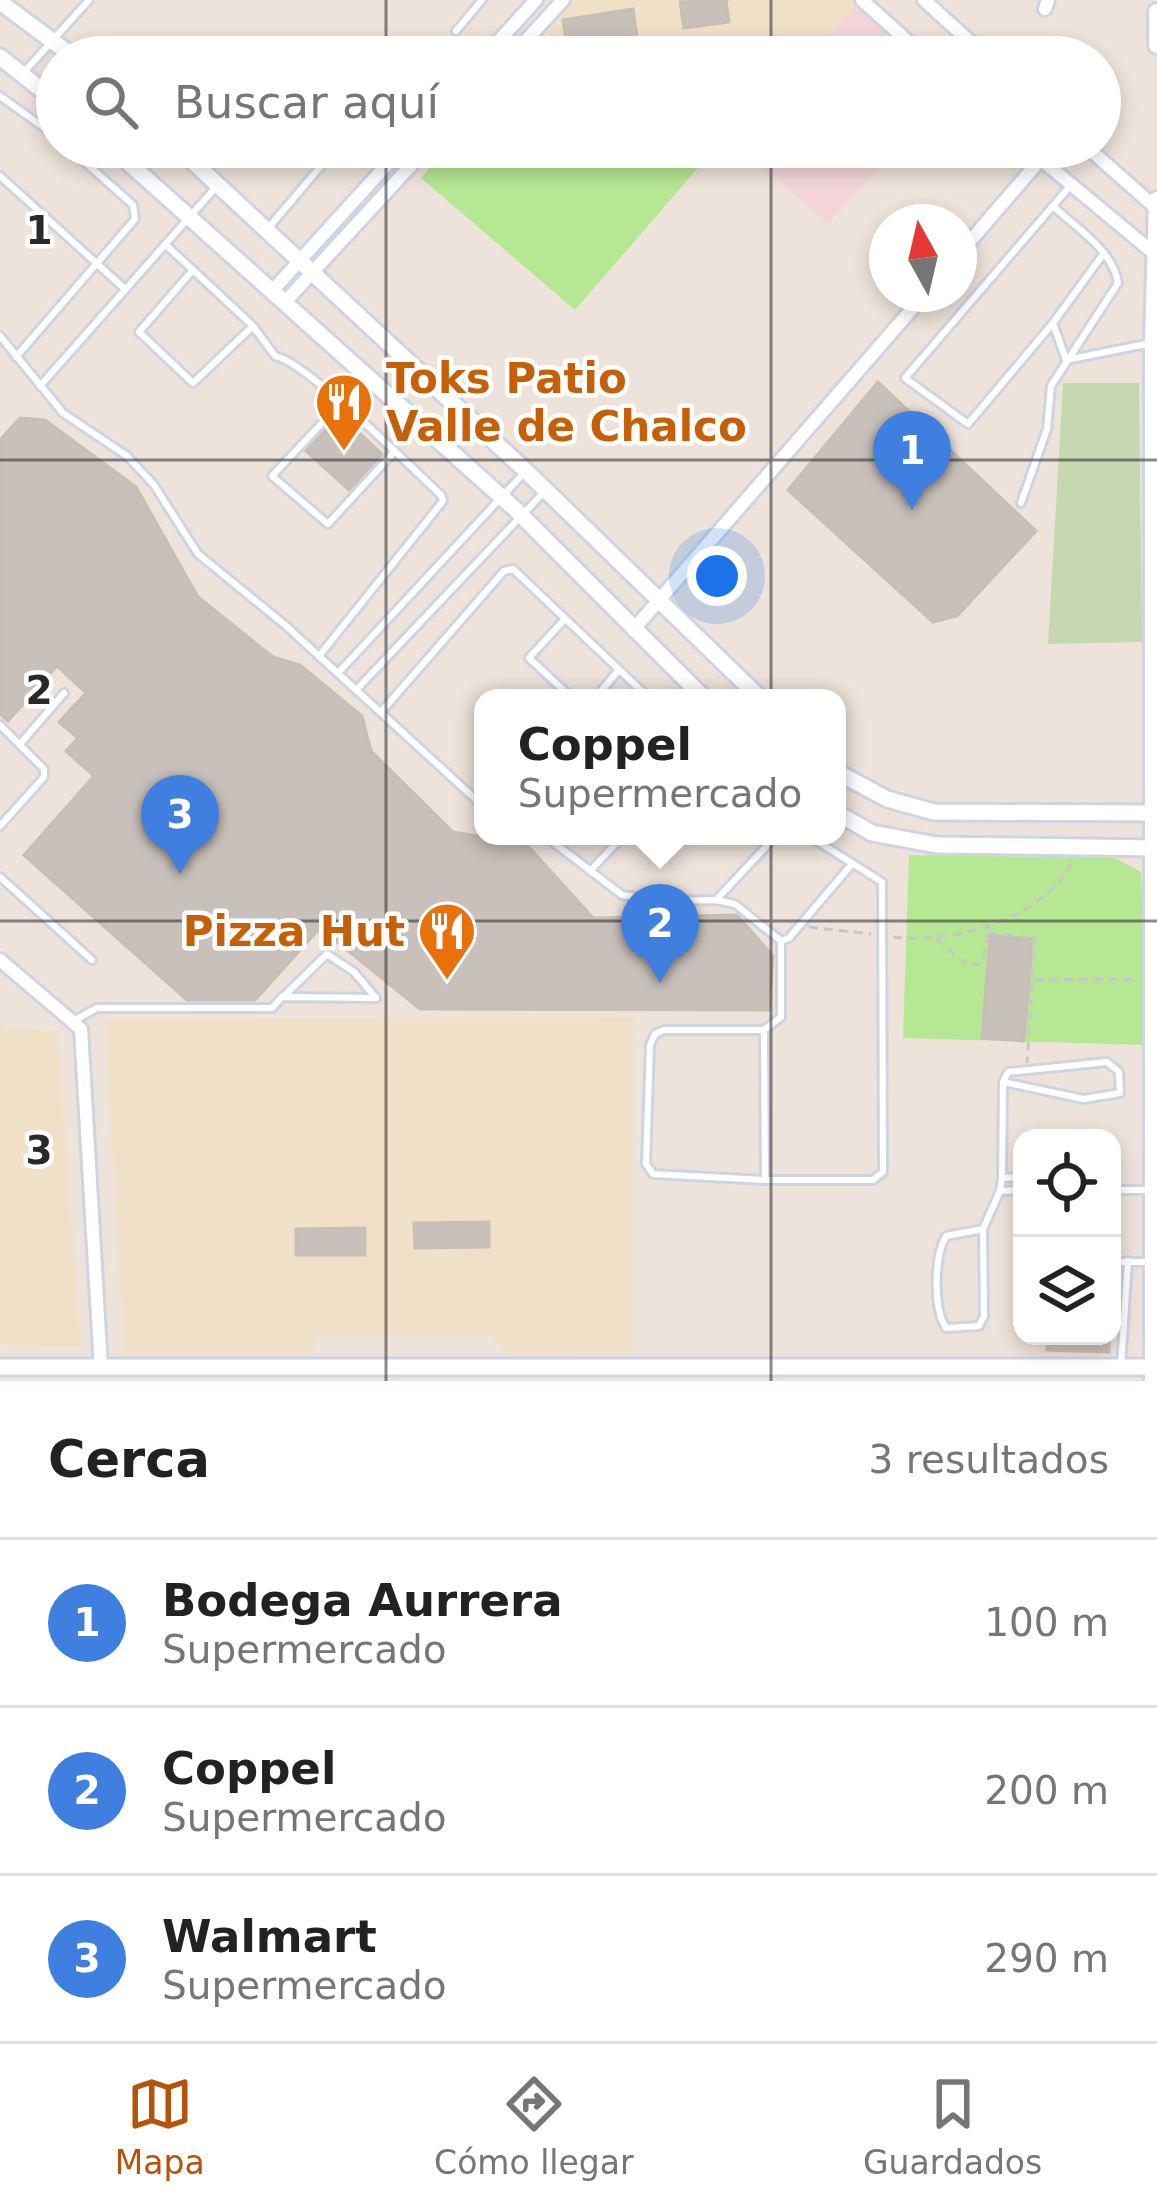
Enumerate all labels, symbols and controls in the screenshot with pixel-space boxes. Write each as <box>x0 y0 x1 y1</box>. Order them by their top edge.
search box <box>36 36 1121 168</box>
icon: search <box>78 69 144 135</box>
text: Buscar aquí <box>174 76 439 129</box>
north arrow <box>869 204 977 312</box>
text: 1 <box>25 208 53 253</box>
place label: Toks Patio Valle de Chalco <box>386 354 747 451</box>
restaurant icon: Toks Patio Valle de Chalco <box>313 371 375 453</box>
pin: 1 <box>873 411 951 510</box>
your location <box>687 546 747 606</box>
text: 2 <box>25 668 53 713</box>
popup <box>474 689 846 845</box>
text: Coppel <box>518 718 692 771</box>
text: Supermercado <box>518 771 802 816</box>
pin: 3 <box>141 775 219 874</box>
pin: 2 <box>621 884 699 983</box>
restaurant icon: Pizza Hut <box>416 900 478 982</box>
place label: Pizza Hut <box>183 907 405 956</box>
text: 3 <box>25 1128 53 1173</box>
map controls <box>1013 1129 1121 1345</box>
button: locate <box>1013 1129 1121 1237</box>
button: layers <box>1013 1237 1121 1345</box>
text: Cerca <box>48 1430 210 1489</box>
text: 3 resultados <box>869 1437 1109 1482</box>
text: Bodega Aurrera <box>162 1574 563 1627</box>
text: 1 <box>73 1600 101 1645</box>
text: 100 m <box>984 1600 1109 1645</box>
text: Supermercado <box>162 1627 447 1672</box>
text: Coppel <box>162 1742 336 1795</box>
text: 2 <box>73 1768 101 1813</box>
text: 200 m <box>984 1768 1109 1813</box>
text: Supermercado <box>162 1795 447 1840</box>
text: Walmart <box>162 1910 377 1963</box>
text: 3 <box>73 1936 101 1981</box>
text: 290 m <box>984 1936 1109 1981</box>
text: Supermercado <box>162 1963 447 2008</box>
tab: Mapa <box>115 2071 205 2182</box>
tab: Cómo llegar <box>434 2071 634 2182</box>
tab: Guardados <box>863 2071 1042 2182</box>

